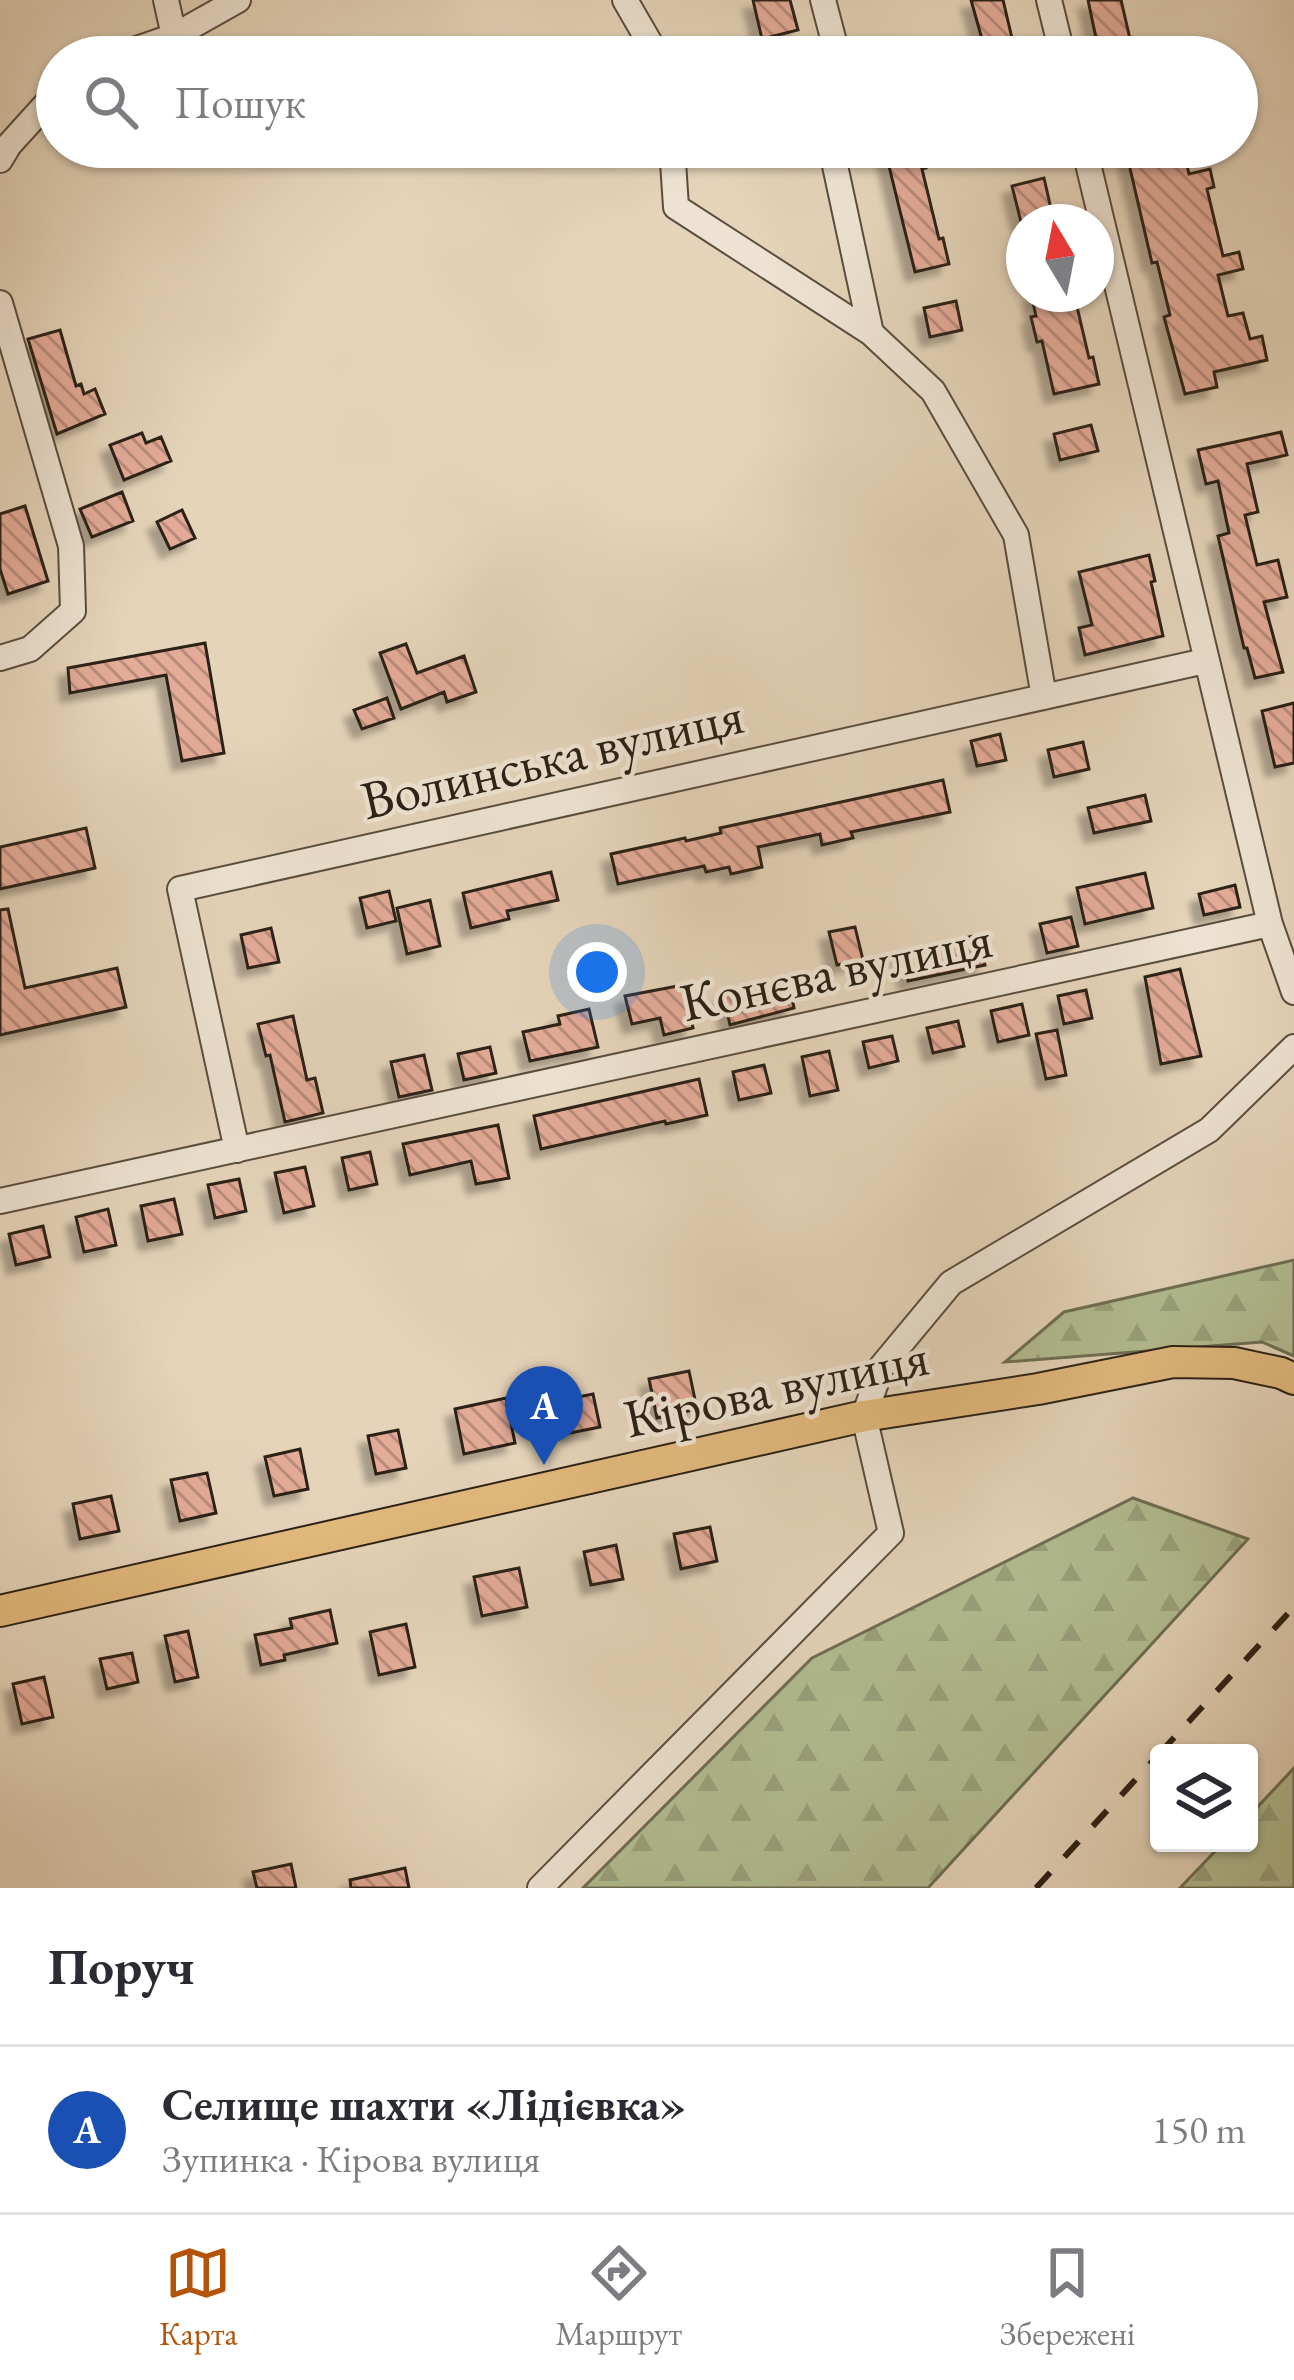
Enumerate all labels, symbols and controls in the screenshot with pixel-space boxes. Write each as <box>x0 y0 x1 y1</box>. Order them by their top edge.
search box <box>36 36 1258 168</box>
icon: search <box>78 69 144 135</box>
text: Пошук <box>174 73 306 131</box>
north arrow <box>1006 204 1114 312</box>
street label: Волинська вулиця <box>354 679 750 835</box>
street label: Конєва вулиця <box>674 903 998 1037</box>
your location <box>567 942 627 1002</box>
street label: Кірова вулиця <box>617 1321 935 1453</box>
pin: A <box>505 1366 583 1465</box>
map controls <box>1150 1744 1258 1852</box>
button: layers <box>1150 1744 1258 1852</box>
text: Поруч <box>48 1933 194 1999</box>
text: Селище шахти «Лідієвка» <box>162 2075 686 2133</box>
text: A <box>73 2104 101 2155</box>
text: 150 m <box>1152 2104 1246 2155</box>
text: Зупинка · Кірова вулиця <box>162 2133 540 2184</box>
tab: Карта <box>159 2240 238 2355</box>
tab: Маршрут <box>555 2240 682 2355</box>
tab: Збережені <box>1000 2240 1135 2355</box>

